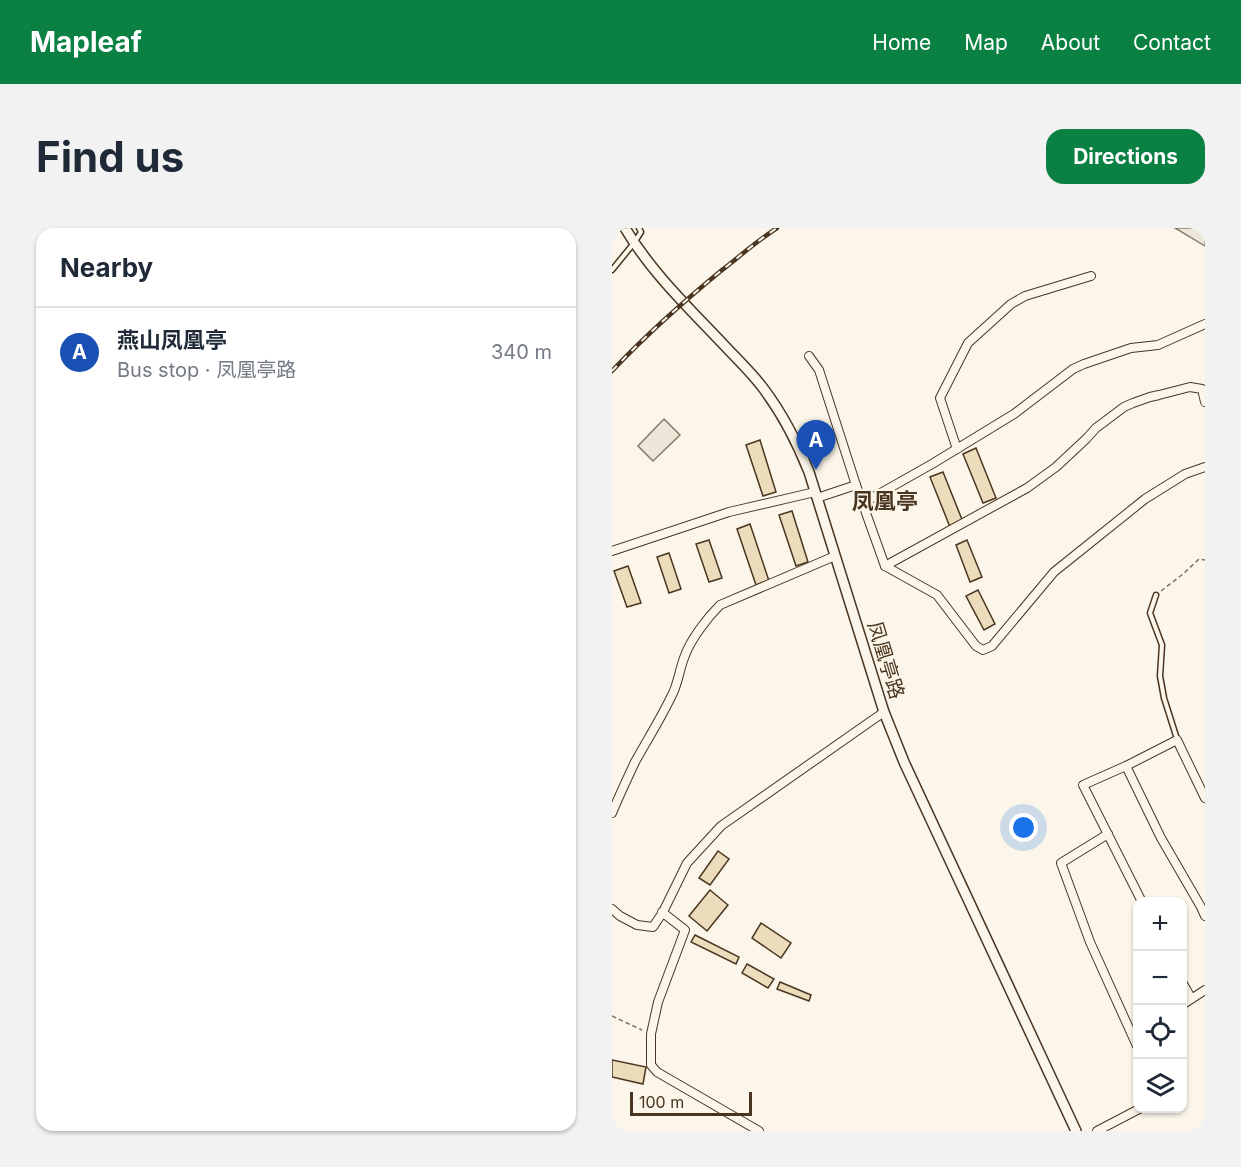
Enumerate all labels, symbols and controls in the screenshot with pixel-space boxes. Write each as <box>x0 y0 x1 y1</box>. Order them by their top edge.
text: Mapleaf <box>30 25 142 59</box>
text: Home <box>872 30 931 55</box>
text: Map <box>964 30 1008 55</box>
text: About <box>1041 30 1100 55</box>
text: Contact <box>1133 30 1211 55</box>
button: Directions <box>1046 129 1205 184</box>
text: Find us <box>36 131 184 182</box>
text: Nearby <box>60 252 153 283</box>
text: 燕山凤凰亭 <box>117 327 227 353</box>
text: A <box>72 340 87 364</box>
text: 340 m <box>491 340 552 364</box>
text: Bus stop · 凤凰亭路 <box>117 358 296 382</box>
pin: A <box>796 420 836 470</box>
district label: 凤凰亭 <box>852 488 918 514</box>
street label: 凤凰亭路 <box>863 618 909 702</box>
your location <box>1009 813 1038 842</box>
map controls <box>1133 897 1187 1113</box>
button: + <box>1133 897 1187 951</box>
button: − <box>1133 951 1187 1005</box>
button: locate <box>1133 1005 1187 1059</box>
button: layers <box>1133 1059 1187 1113</box>
scale bar <box>630 1089 752 1116</box>
text: 100 m <box>639 1092 684 1112</box>

